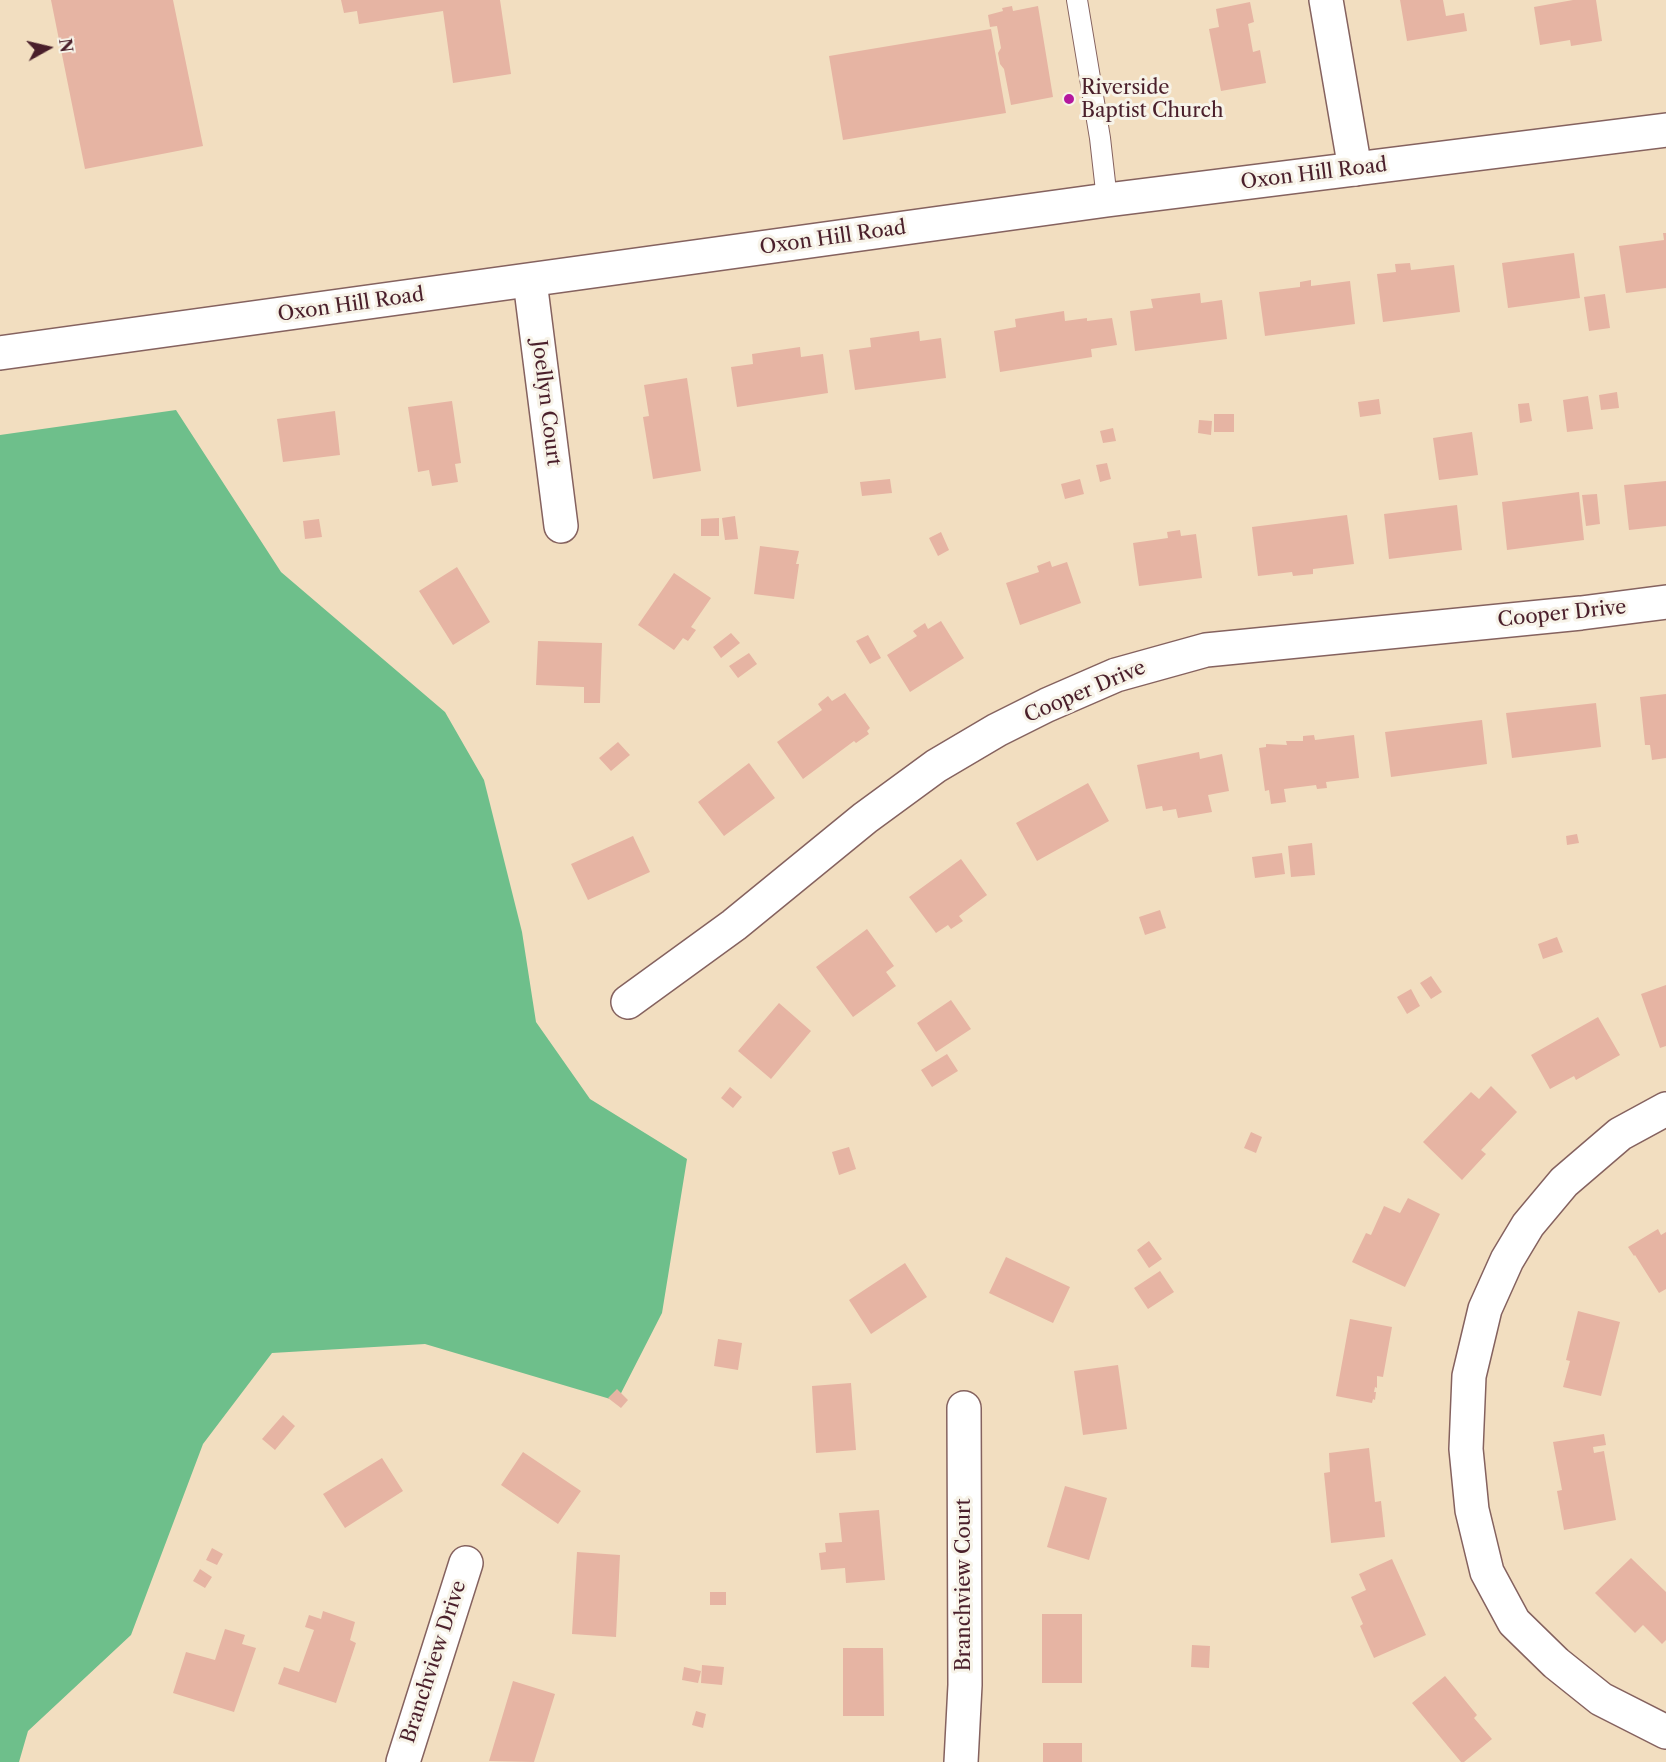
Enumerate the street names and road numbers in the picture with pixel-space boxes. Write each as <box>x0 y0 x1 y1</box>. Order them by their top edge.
street label: Oxon Hill Road <box>1239 153 1389 195</box>
street label: Oxon Hill Road <box>758 216 908 260</box>
street label: Oxon Hill Road <box>276 283 426 327</box>
street label: Joellyn Court <box>526 339 566 467</box>
street label: Cooper Drive <box>1497 595 1627 633</box>
street label: Cooper Drive <box>1021 656 1149 728</box>
street label: Branchview Court <box>952 1499 976 1671</box>
street label: Branchview Drive <box>396 1578 472 1746</box>

